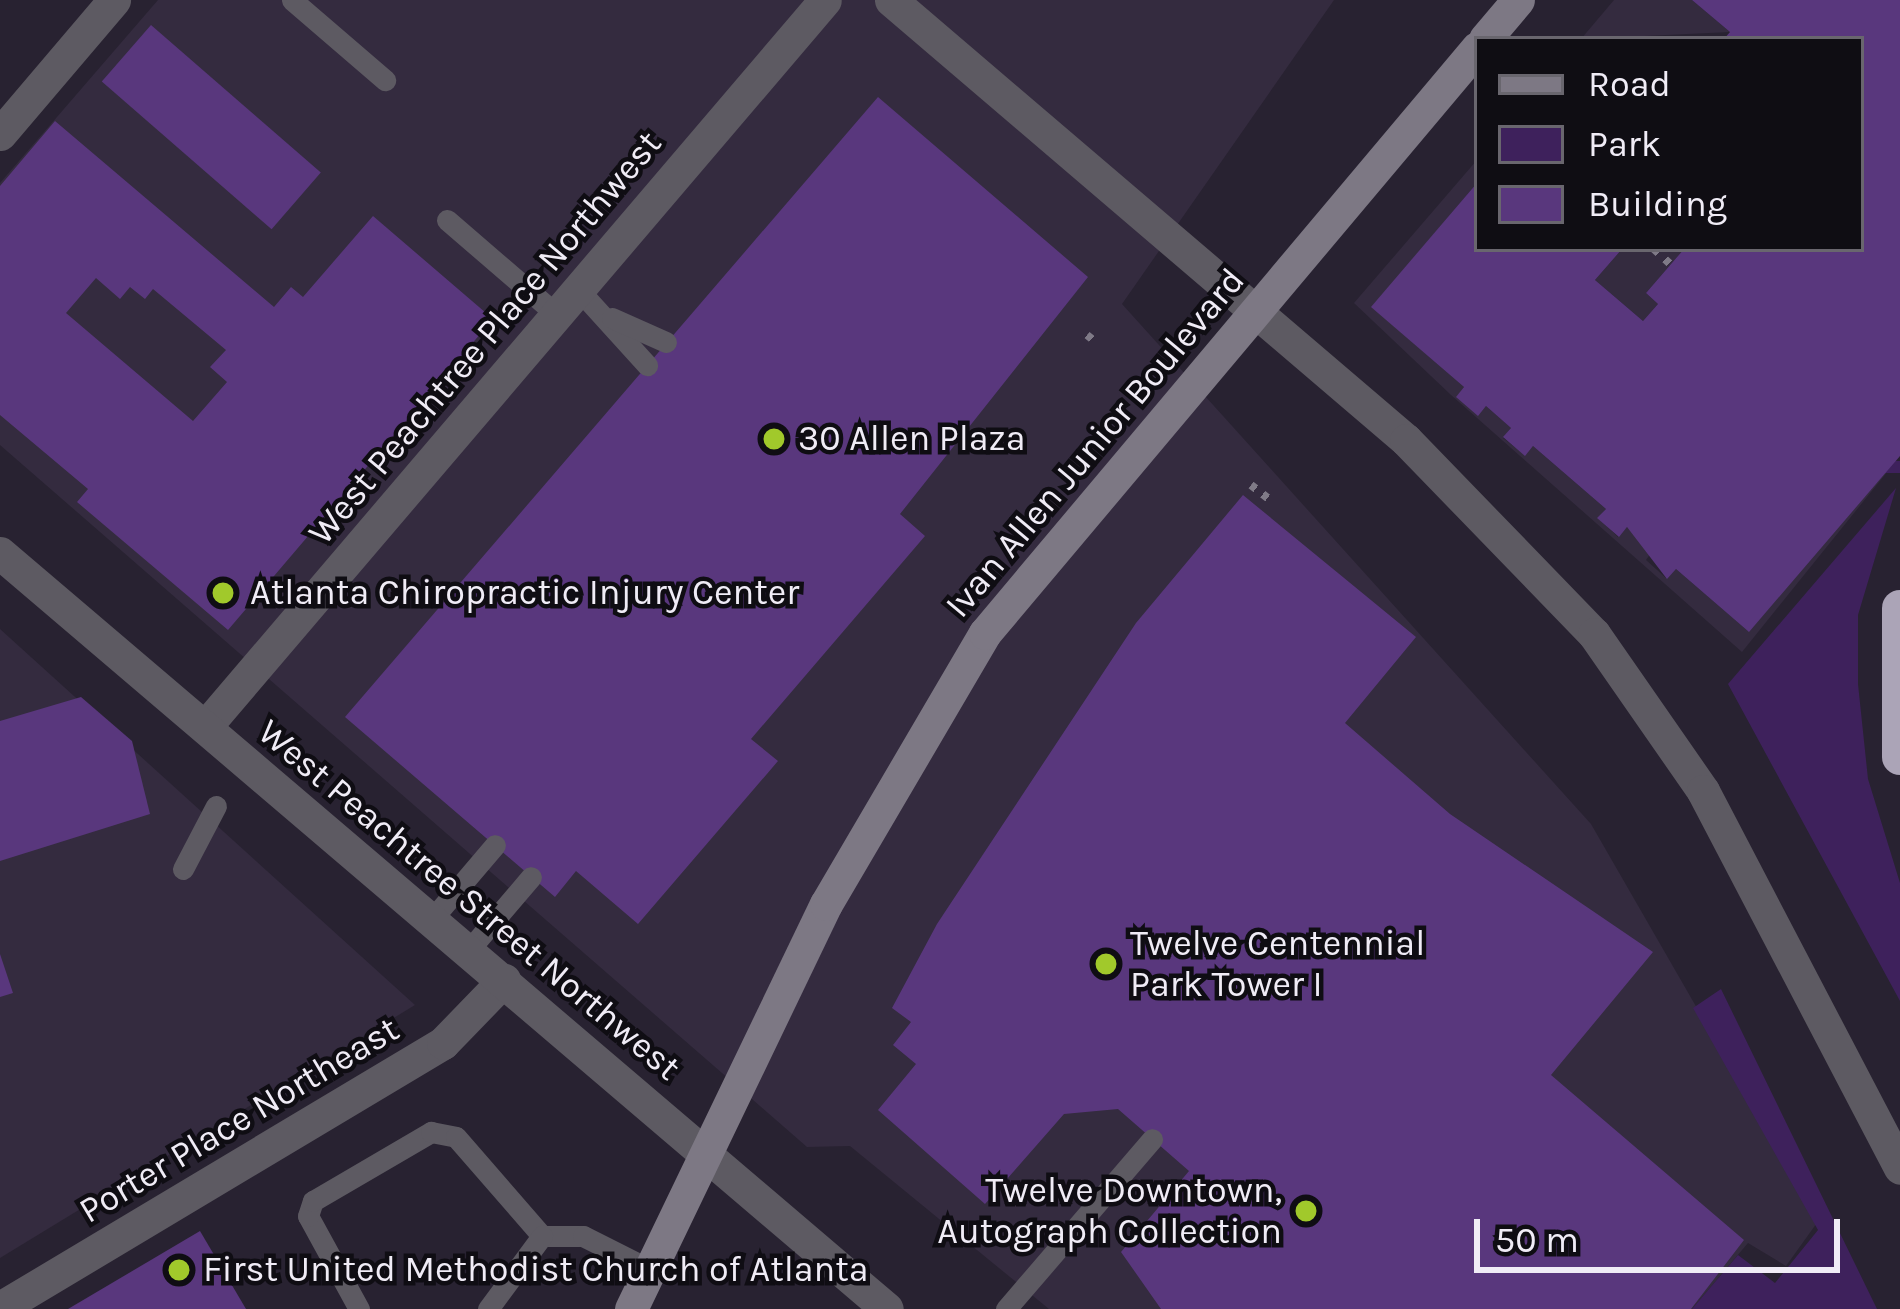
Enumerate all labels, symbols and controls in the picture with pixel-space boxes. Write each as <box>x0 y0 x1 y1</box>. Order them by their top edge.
legend <box>1474 36 1864 252</box>
text: Road <box>1588 63 1671 105</box>
street label: West Peachtree Place Northwest <box>299 123 671 553</box>
text: Park <box>1588 123 1661 165</box>
text: Building <box>1588 183 1727 225</box>
street label: Ivan Allen Junior Boulevard <box>936 260 1254 626</box>
place label: 30 Allen Plaza <box>798 417 1026 461</box>
marker: 30 Allen Plaza <box>761 426 787 452</box>
place label: Atlanta Chiropractic Injury Center <box>250 571 799 615</box>
marker: Atlanta Chiropractic Injury Center <box>207 577 239 609</box>
street label: West Peachtree Street Northwest <box>249 711 689 1089</box>
place label: Twelve Centennial Park Tower I <box>1130 921 1425 1006</box>
marker: Twelve Centennial Park Tower I <box>1093 951 1119 977</box>
street label: Porter Place Northeast <box>71 1007 407 1233</box>
place label: Twelve Downtown, Autograph Collection <box>937 1168 1282 1253</box>
scale bar <box>1480 1195 1846 1269</box>
marker: Twelve Downtown, Autograph Collection <box>1293 1198 1319 1224</box>
text: 50 m <box>1495 1219 1579 1261</box>
place label: First United Methodist Church of Atlanta <box>203 1248 869 1292</box>
marker: First United Methodist Church of Atlanta <box>166 1257 192 1283</box>

